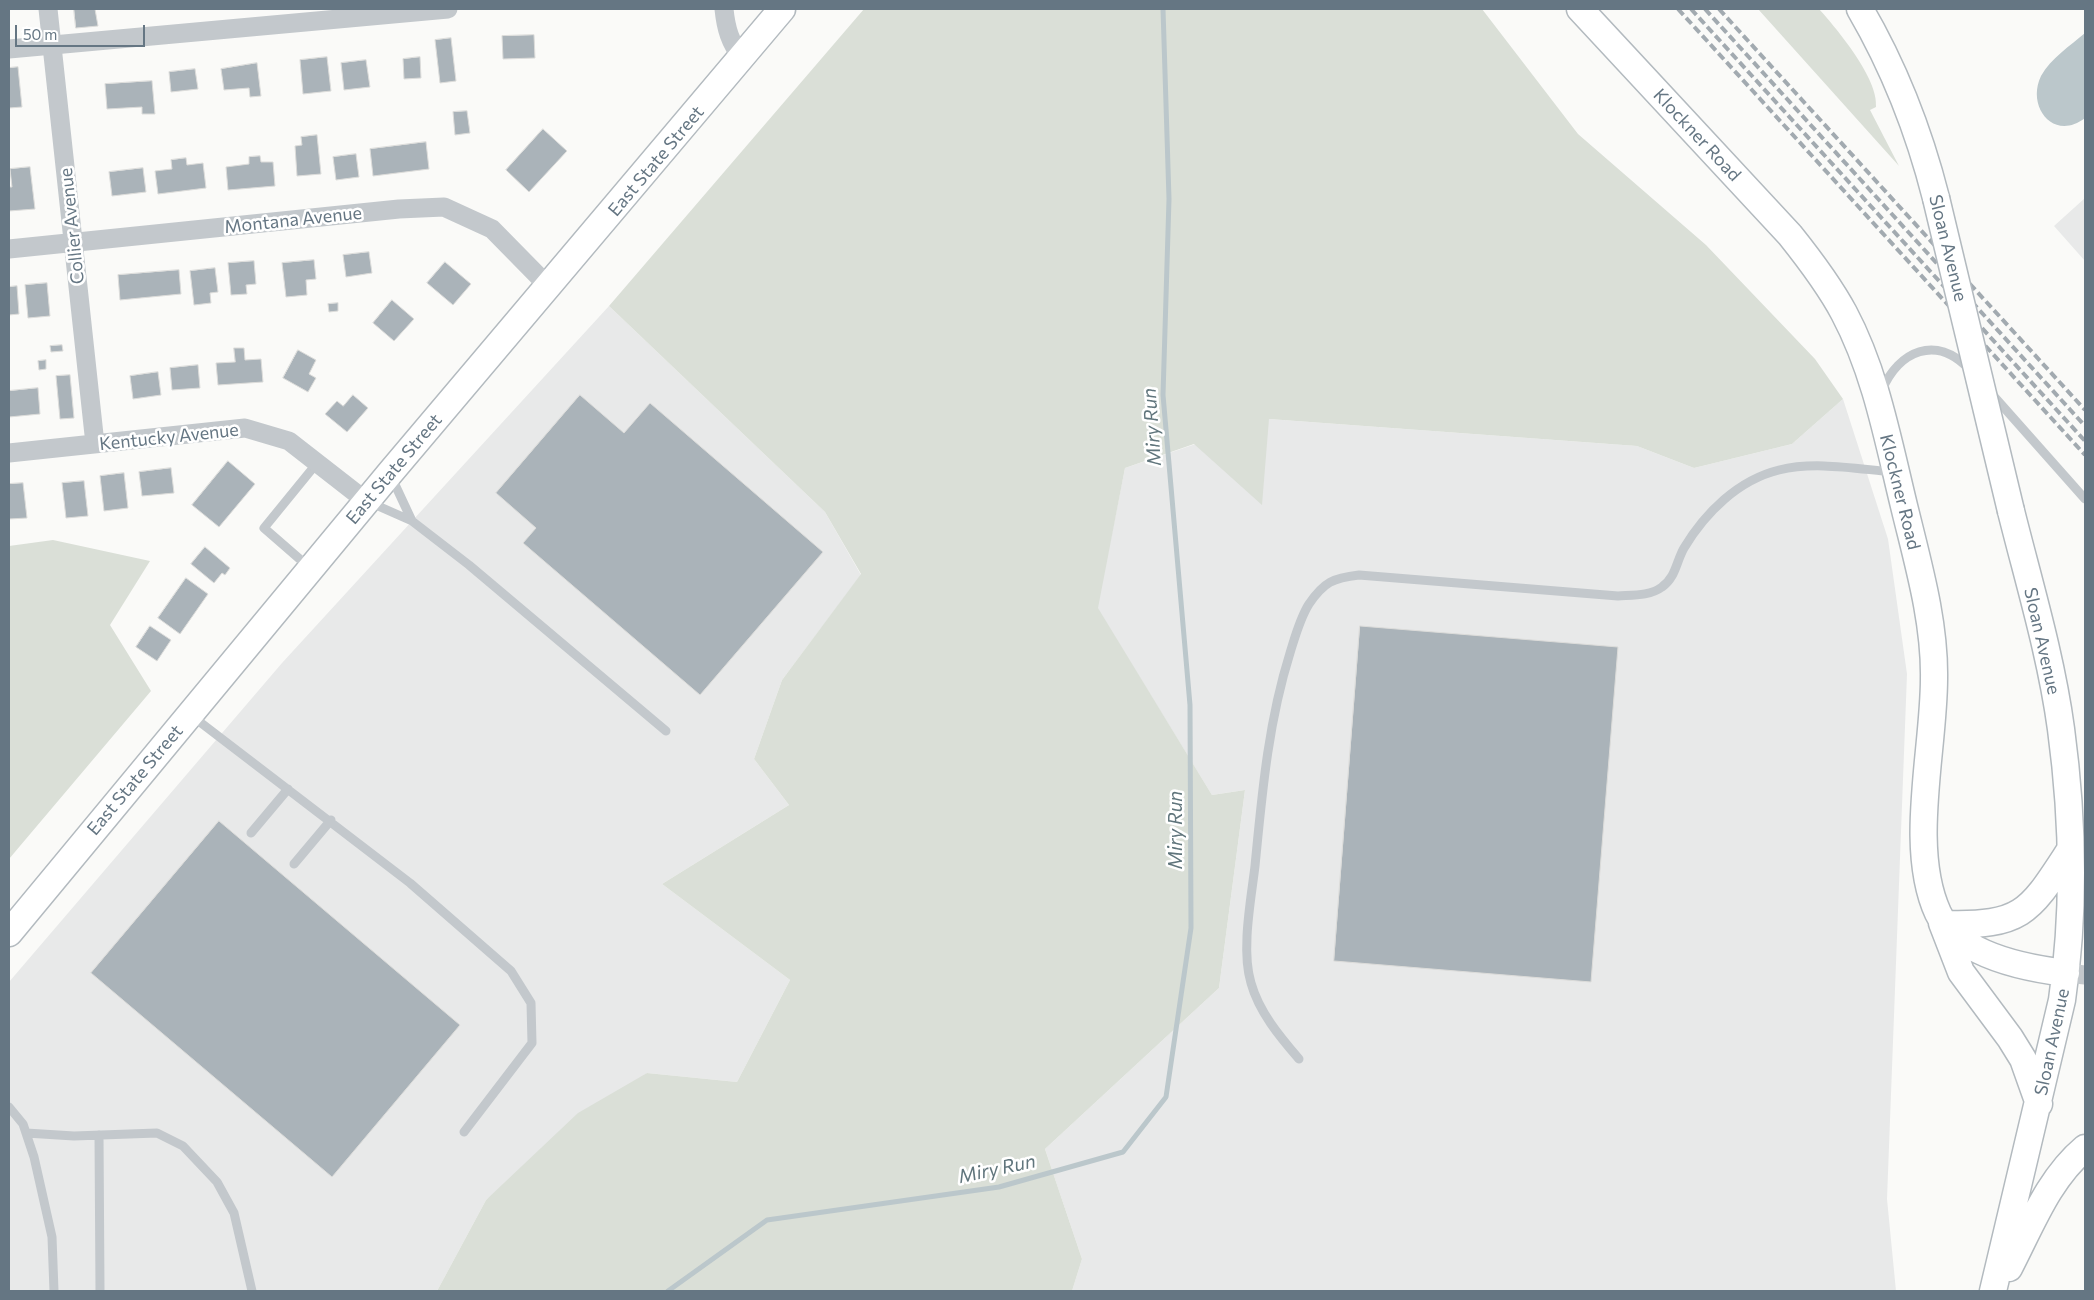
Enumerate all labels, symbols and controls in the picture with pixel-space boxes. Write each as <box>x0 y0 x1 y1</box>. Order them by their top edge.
scale bar <box>18 15 148 47</box>
text: 50 m <box>23 25 57 43</box>
street label: Klockner Road <box>1649 84 1745 186</box>
street label: East State Street <box>604 101 708 221</box>
street label: Collier Avenue <box>55 167 89 285</box>
street label: Sloan Avenue <box>1924 192 1972 304</box>
street label: Montana Avenue <box>223 202 363 238</box>
water label: Miry Run <box>1138 387 1166 467</box>
street label: East State Street <box>342 409 446 529</box>
street label: Kentucky Avenue <box>98 419 240 455</box>
street label: Klockner Road <box>1875 432 1925 552</box>
street label: Sloan Avenue <box>2019 585 2065 697</box>
street label: East State Street <box>83 720 187 840</box>
water label: Miry Run <box>1165 791 1187 869</box>
street label: Sloan Avenue <box>2030 986 2074 1098</box>
water label: Miry Run <box>956 1150 1038 1188</box>

